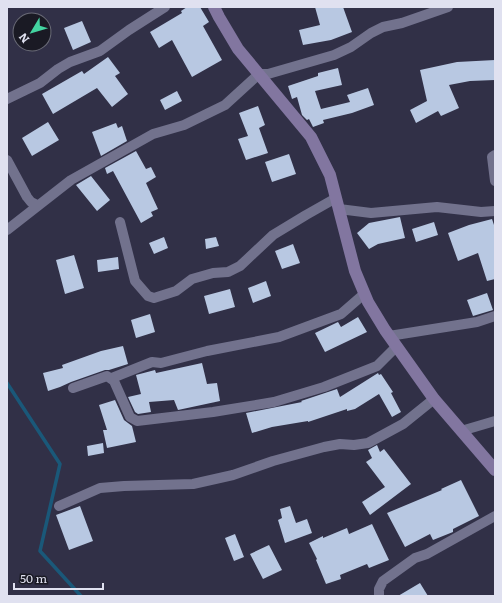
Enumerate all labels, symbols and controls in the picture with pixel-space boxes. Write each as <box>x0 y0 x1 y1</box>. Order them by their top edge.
north arrow <box>12 12 52 52</box>
text: N <box>14 30 32 47</box>
scale bar <box>14 565 103 591</box>
text: 50 m <box>20 569 47 587</box>

